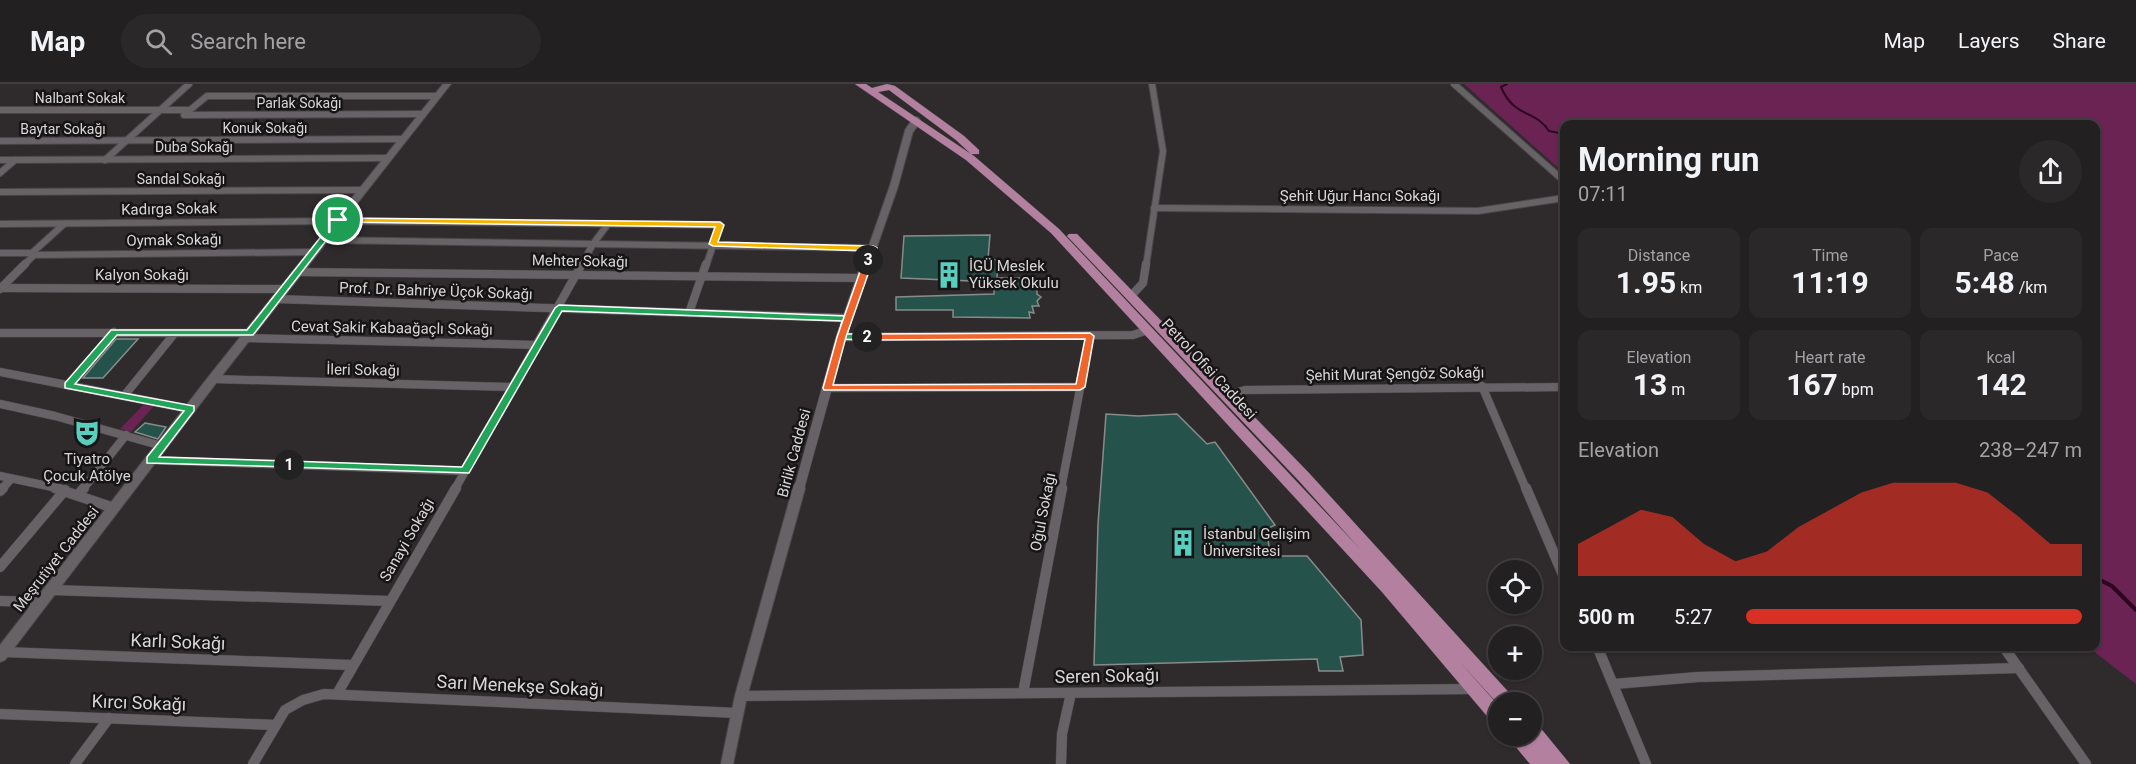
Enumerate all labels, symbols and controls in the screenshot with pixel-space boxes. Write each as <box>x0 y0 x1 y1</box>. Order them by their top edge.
search box <box>121 14 541 68</box>
text: Map <box>30 25 85 58</box>
icon: search <box>142 25 175 58</box>
text: Search here <box>190 29 306 54</box>
text: Map <box>1883 29 1925 53</box>
text: Layers <box>1958 29 2019 53</box>
text: Share <box>2052 29 2106 53</box>
street label: Nalbant Sokak <box>35 90 126 106</box>
street label: Parlak Sokağı <box>256 95 342 111</box>
street label: Konuk Sokağı <box>223 120 307 136</box>
street label: Baytar Sokağı <box>20 121 106 137</box>
street label: Duba Sokağı <box>155 139 233 155</box>
text: Morning run <box>1578 140 1759 179</box>
button: share <box>2019 140 2082 203</box>
street label: Sandal Sokağı <box>137 171 225 187</box>
text: 07:11 <box>1578 182 1628 206</box>
street label: Şehit Uğur Hancı Sokağı <box>1280 187 1440 205</box>
pin <box>312 194 363 245</box>
street label: Kadırga Sokak <box>121 199 217 219</box>
icon: arrive <box>321 203 354 236</box>
street label: Oymak Sokağı <box>126 230 222 250</box>
pin: 3 <box>853 245 883 275</box>
text: Distance <box>1628 246 1690 265</box>
text: Time <box>1812 246 1848 265</box>
text: Pace <box>1983 246 2019 265</box>
text: 3 <box>863 250 873 269</box>
street label: Mehter Sokağı <box>532 251 628 271</box>
place label: İGÜ Meslek Yüksek Okulu <box>969 257 1059 292</box>
building icon: İGÜ Meslek Yüksek Okulu <box>934 260 964 290</box>
text: 1.95 <box>1616 265 1676 300</box>
text: 11:19 <box>1791 265 1869 300</box>
text: 5:48 <box>1955 265 2015 300</box>
street label: Kalyon Sokağı <box>95 266 189 284</box>
text: km <box>1676 278 1702 297</box>
text: /km <box>2015 278 2047 297</box>
street label: Prof. Dr. Bahriye Üçok Sokağı <box>339 279 533 303</box>
street label: Petrol Ofisi Caddesi <box>1158 315 1260 423</box>
street label: Cevat Şakir Kabaağaçlı Sokağı <box>291 317 493 339</box>
pin: 2 <box>852 322 882 352</box>
text: 2 <box>862 327 872 346</box>
text: Elevation <box>1627 348 1691 367</box>
text: Heart rate <box>1794 348 1866 367</box>
text: kcal <box>1987 348 2015 367</box>
street label: İleri Sokağı <box>326 360 400 380</box>
street label: Şehit Murat Şengöz Sokağı <box>1305 363 1485 385</box>
text: 13 <box>1633 367 1667 402</box>
text: 167 <box>1786 367 1838 402</box>
text: 142 <box>1975 367 2027 402</box>
text: m <box>1667 380 1685 399</box>
text: bpm <box>1838 380 1874 399</box>
street label: Birlik Caddesi <box>774 407 814 499</box>
theatre icon: Tiyatro Çocuk Atölye <box>72 418 102 448</box>
text: Elevation <box>1578 438 1659 462</box>
text: 238–247 m <box>1979 438 2082 462</box>
place label: Tiyatro Çocuk Atölye <box>43 450 131 485</box>
pin: 1 <box>274 450 304 480</box>
text: 1 <box>284 455 294 474</box>
street label: Oğul Sokağı <box>1027 471 1059 553</box>
street label: Sanayi Sokağı <box>376 495 438 585</box>
street label: Meşrutiyet Caddesi <box>9 503 103 615</box>
place label: İstanbul Gelişim Üniversitesi <box>1203 525 1310 560</box>
building icon: İstanbul Gelişim Üniversitesi <box>1168 528 1198 558</box>
map controls <box>1488 560 1542 746</box>
button: locate <box>1488 560 1542 614</box>
text: 500 m <box>1578 605 1635 629</box>
text: 5:27 <box>1674 605 1713 629</box>
button: + <box>1488 626 1542 680</box>
street label: Karlı Sokağı <box>130 629 226 654</box>
street label: Seren Sokağı <box>1055 664 1159 687</box>
street label: Sarı Menekşe Sokağı <box>436 671 604 700</box>
street label: Kırcı Sokağı <box>91 690 187 715</box>
button: − <box>1488 692 1542 746</box>

